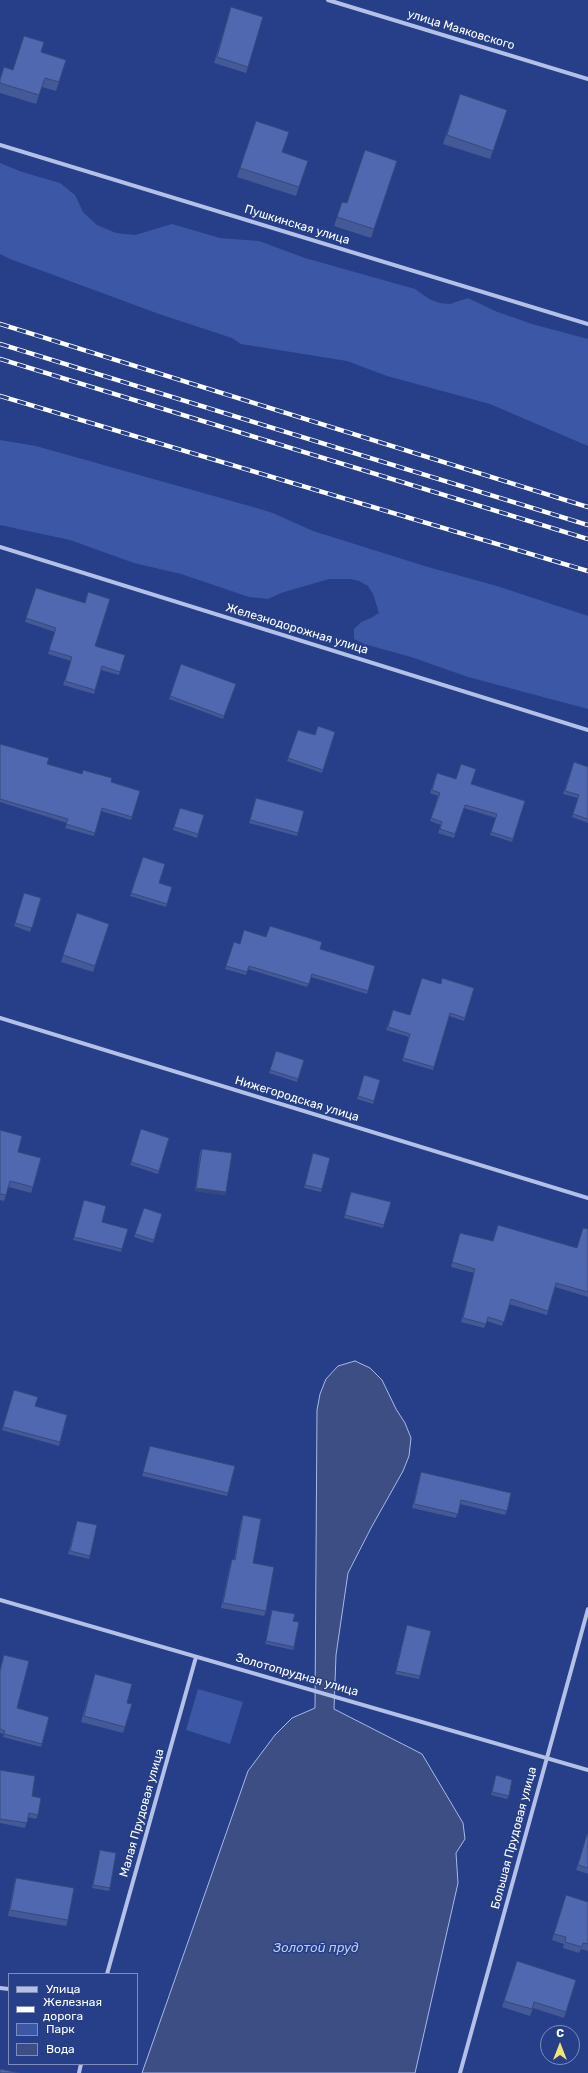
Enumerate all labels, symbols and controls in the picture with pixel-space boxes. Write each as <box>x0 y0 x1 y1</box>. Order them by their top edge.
street label: улица Маяковского <box>406 7 516 53</box>
street label: Пушкинская улица <box>243 202 351 248</box>
street label: Железнодорожная улица <box>224 600 370 658</box>
street label: Нижегородская улица <box>233 1073 361 1125</box>
street label: Золотопрудная улица <box>234 1651 360 1699</box>
street label: Малая Прудовая улица <box>117 1747 167 1879</box>
street label: Большая Прудовая улица <box>488 1765 540 1911</box>
water label: Золотой пруд <box>273 1940 359 1956</box>
legend <box>8 1973 138 2065</box>
text: Улица <box>46 1982 80 1996</box>
text: Железная дорога <box>43 1995 102 2023</box>
text: Парк <box>46 2022 75 2036</box>
north arrow <box>540 2025 580 2065</box>
text: С <box>556 2027 564 2040</box>
text: Вода <box>46 2042 75 2056</box>

